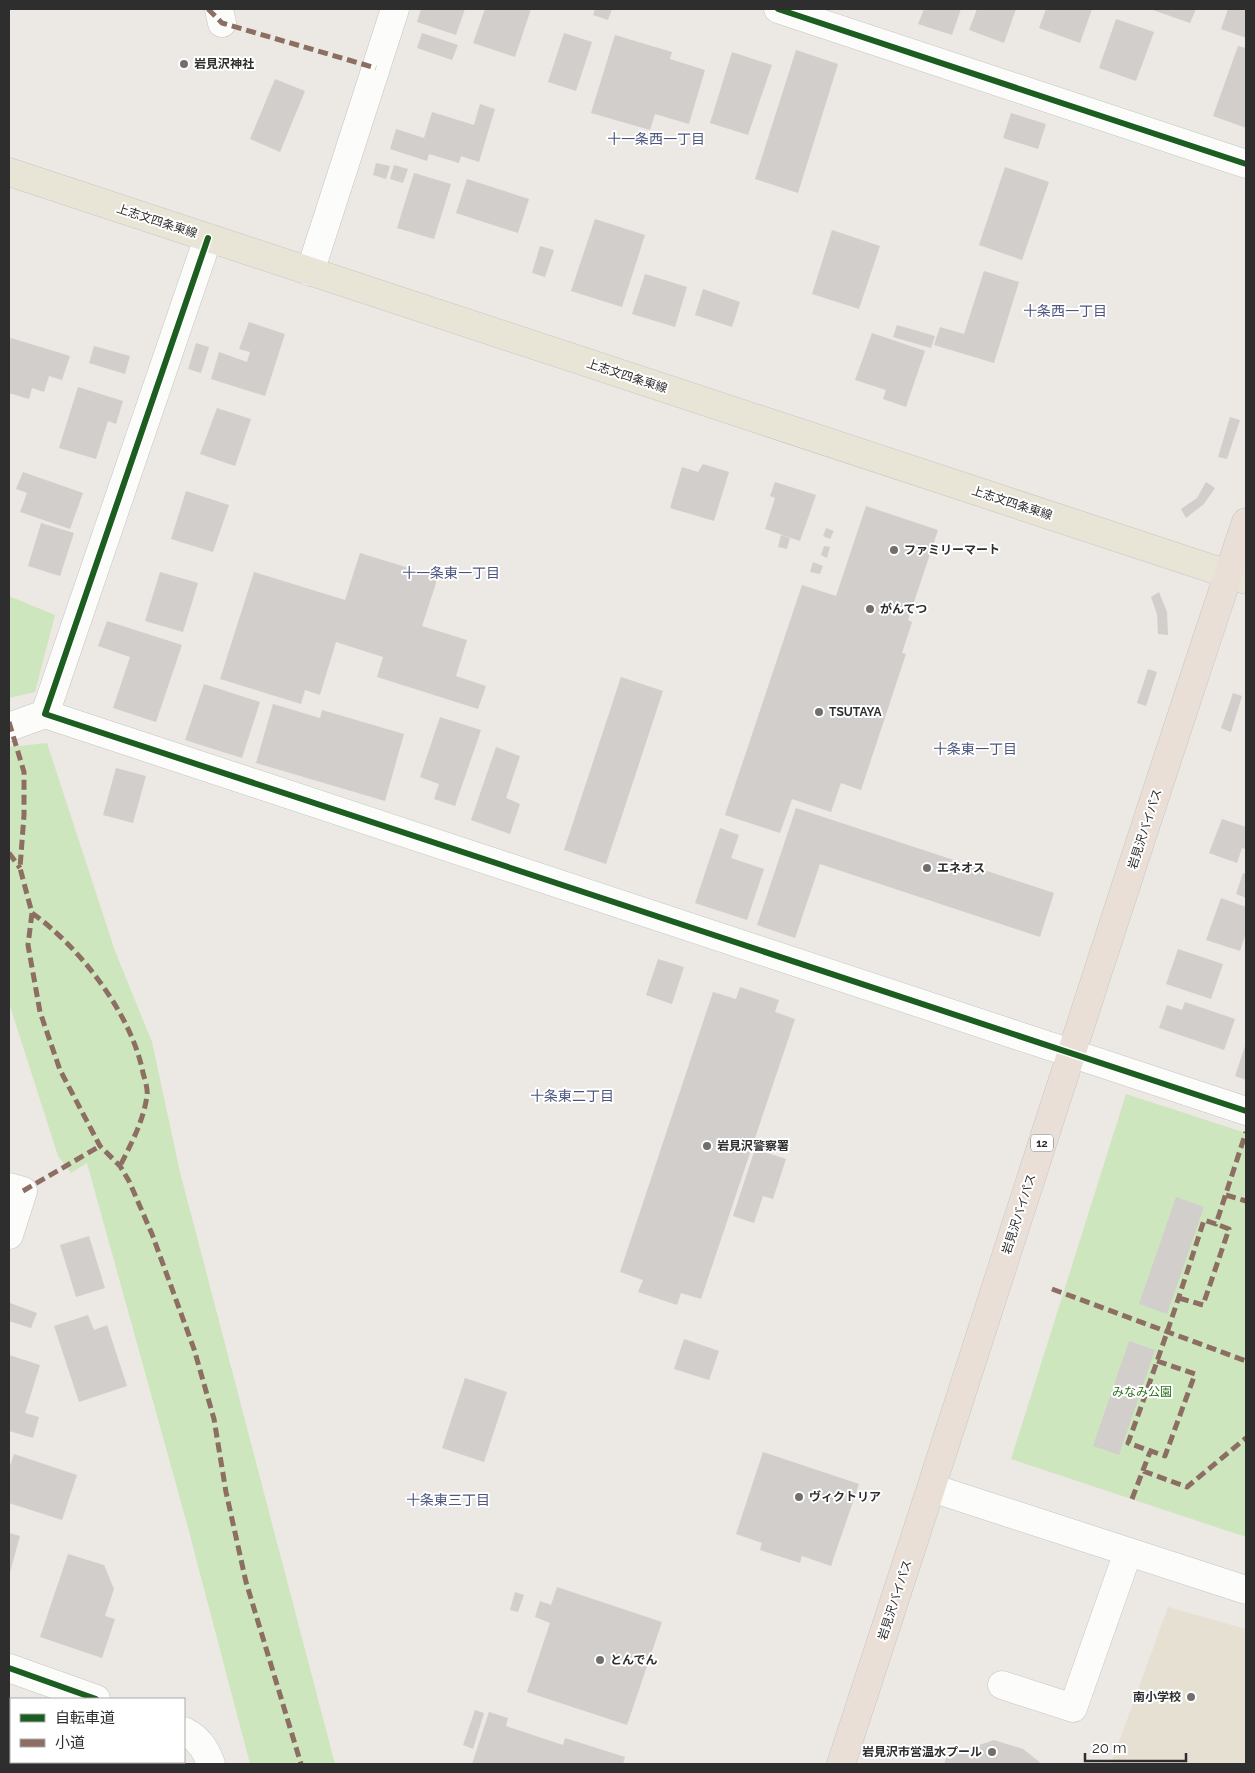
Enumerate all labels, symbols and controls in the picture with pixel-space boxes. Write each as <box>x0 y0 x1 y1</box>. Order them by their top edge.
place label: 岩見沢神社 <box>194 57 254 71</box>
marker: 岩見沢神社 <box>178 58 190 70</box>
district label: 十一条西一丁目 <box>607 131 705 147</box>
street label: 上志文四条東線 <box>115 201 199 241</box>
district label: 十条西一丁目 <box>1023 303 1107 319</box>
street label: 上志文四条東線 <box>585 356 669 396</box>
street label: 上志文四条東線 <box>970 483 1054 523</box>
place label: ファミリーマート <box>904 543 1000 557</box>
marker: ファミリーマート <box>888 544 900 556</box>
district label: 十一条東一丁目 <box>402 565 500 581</box>
place label: がんてつ <box>880 602 927 616</box>
marker: がんてつ <box>864 603 876 615</box>
place label: TSUTAYA <box>829 705 883 719</box>
marker: TSUTAYA <box>813 706 825 718</box>
district label: 十条東一丁目 <box>933 741 1017 757</box>
street label: 岩見沢バイパス <box>1125 787 1165 871</box>
place label: エネオス <box>937 861 985 875</box>
marker: エネオス <box>921 862 933 874</box>
district label: 十条東二丁目 <box>530 1088 614 1104</box>
road number: 12 <box>1031 1134 1053 1152</box>
place label: 岩見沢警察署 <box>717 1139 789 1153</box>
marker: 岩見沢警察署 <box>701 1140 713 1152</box>
street label: 岩見沢バイパス <box>999 1172 1039 1256</box>
park label: みなみ公園 <box>1112 1385 1172 1399</box>
place label: ヴィクトリア <box>809 1490 881 1504</box>
marker: ヴィクトリア <box>793 1491 805 1503</box>
district label: 十条東三丁目 <box>406 1492 490 1508</box>
street label: 岩見沢バイパス <box>875 1558 915 1642</box>
place label: とんでん <box>610 1653 657 1667</box>
marker: とんでん <box>594 1654 606 1666</box>
place label: 南小学校 <box>1133 1690 1181 1704</box>
marker: 南小学校 <box>1185 1691 1197 1703</box>
legend <box>10 1698 185 1763</box>
text: 自転車道 <box>55 1709 115 1727</box>
scale bar <box>1085 1730 1186 1762</box>
text: 小道 <box>55 1734 85 1752</box>
text: 20 m <box>1092 1739 1127 1757</box>
place label: 岩見沢市営温水プール <box>862 1745 982 1759</box>
marker: 岩見沢市営温水プール <box>986 1746 998 1758</box>

